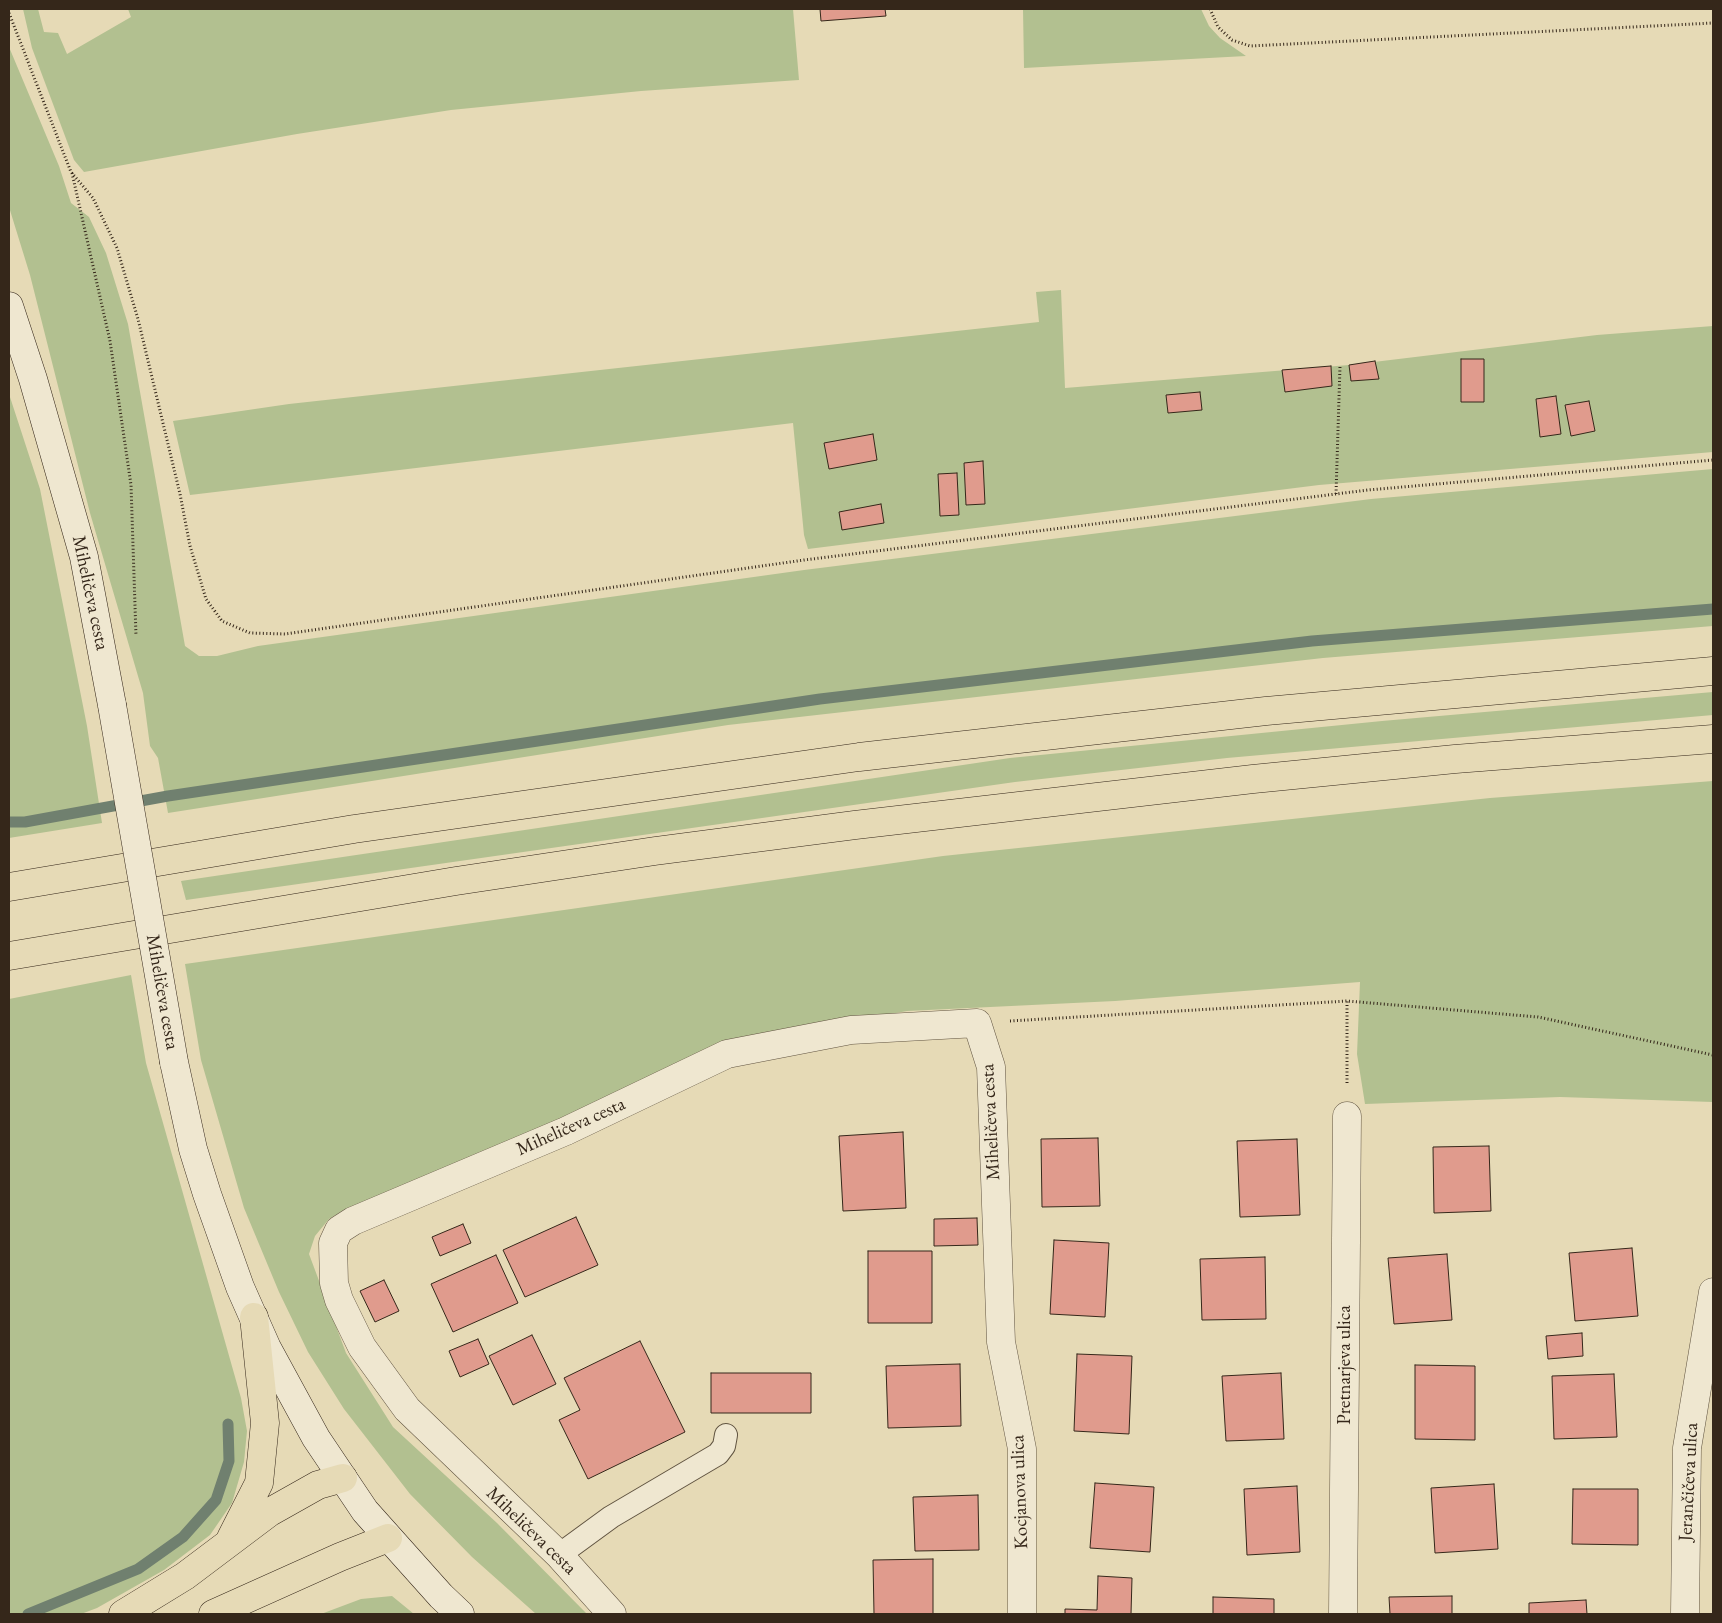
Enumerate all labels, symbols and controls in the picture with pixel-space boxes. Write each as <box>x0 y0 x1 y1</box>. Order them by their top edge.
street label: Miheličeva cesta <box>67 534 113 652</box>
street label: Miheličeva cesta <box>141 933 183 1051</box>
street label: Miheličeva cesta <box>977 1063 1005 1181</box>
street label: Miheličeva cesta <box>513 1093 629 1161</box>
street label: Pretnarjeva ulica <box>1334 1305 1356 1425</box>
street label: Jerančičeva ulica <box>1675 1422 1703 1542</box>
street label: Kocjanova ulica <box>1007 1434 1033 1550</box>
street label: Miheličeva cesta <box>481 1482 581 1580</box>

